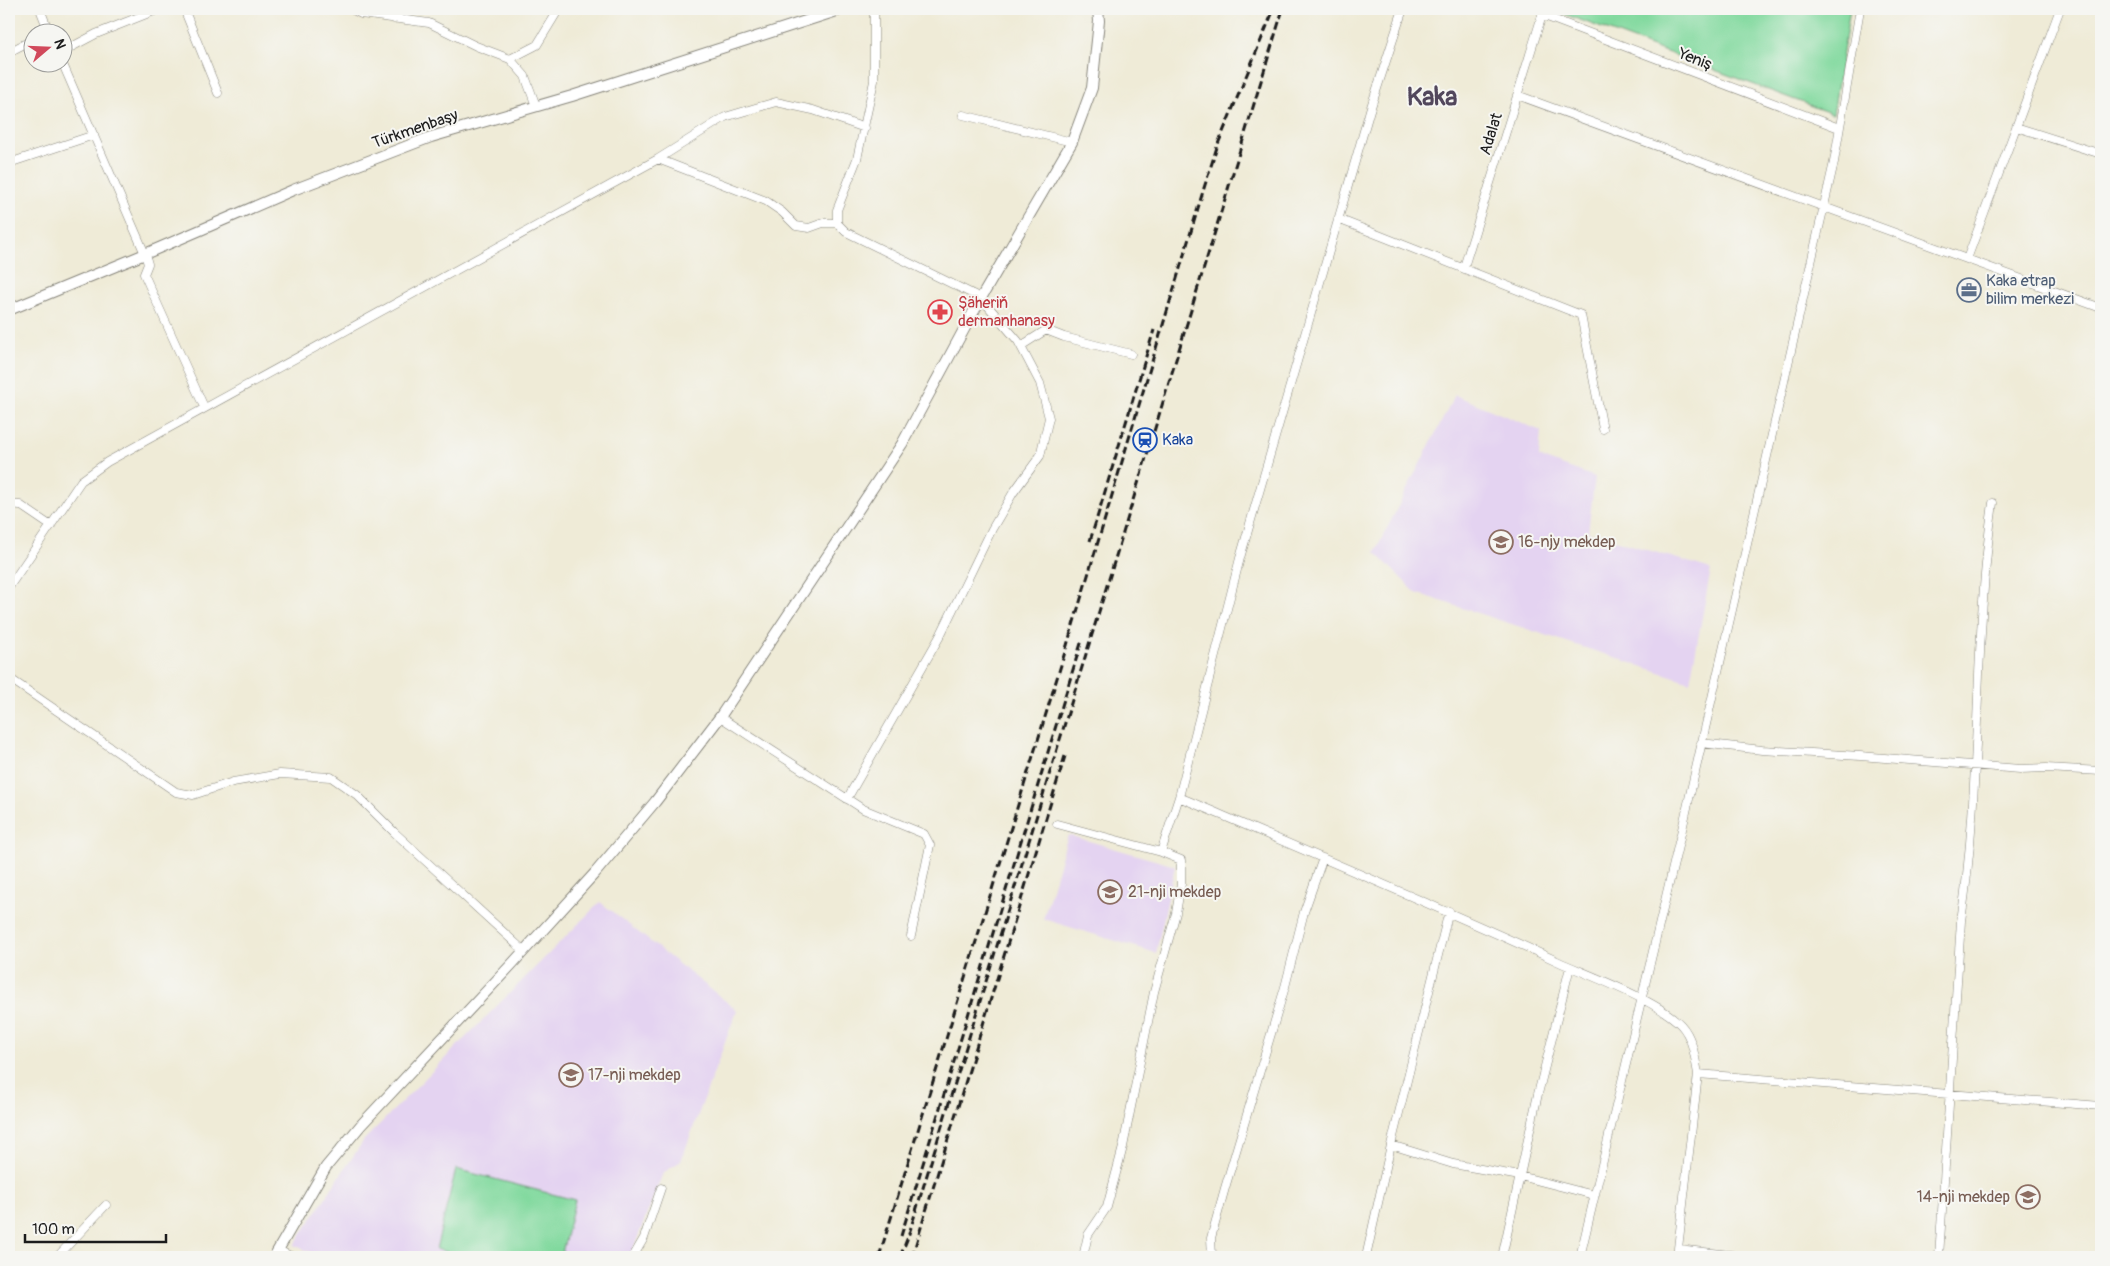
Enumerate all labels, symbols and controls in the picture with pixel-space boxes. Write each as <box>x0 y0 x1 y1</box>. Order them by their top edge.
north arrow <box>22 22 72 72</box>
text: N <box>50 37 69 51</box>
street label: Yeniş <box>1675 43 1715 74</box>
district label: Kaka <box>1407 81 1457 113</box>
street label: Türkmenbaşy <box>369 105 461 153</box>
street label: Adalat <box>1475 110 1507 157</box>
place label: Kaka etrap bilim merkezi <box>1986 271 2074 309</box>
office icon: Kaka etrap bilim merkezi <box>1956 277 1982 303</box>
place label: Şäheriň dermanhanasy <box>958 293 1055 331</box>
pharmacy icon: Şäheriň dermanhanasy <box>927 299 953 325</box>
station icon: Kaka <box>1132 427 1158 453</box>
place label: Kaka <box>1162 430 1193 450</box>
school or university icon: 16-njy mekdep <box>1488 529 1514 555</box>
place label: 16-njy mekdep <box>1518 532 1616 552</box>
school or university icon: 21-nji mekdep <box>1097 879 1123 905</box>
place label: 21-nji mekdep <box>1128 882 1221 902</box>
school or university icon: 17-nji mekdep <box>558 1062 584 1088</box>
place label: 17-nji mekdep <box>588 1065 681 1085</box>
school or university icon: 14-nji mekdep <box>2015 1184 2041 1210</box>
place label: 14-nji mekdep <box>1916 1187 2010 1207</box>
scale bar <box>25 1211 166 1243</box>
text: 100 m <box>32 1220 75 1239</box>

